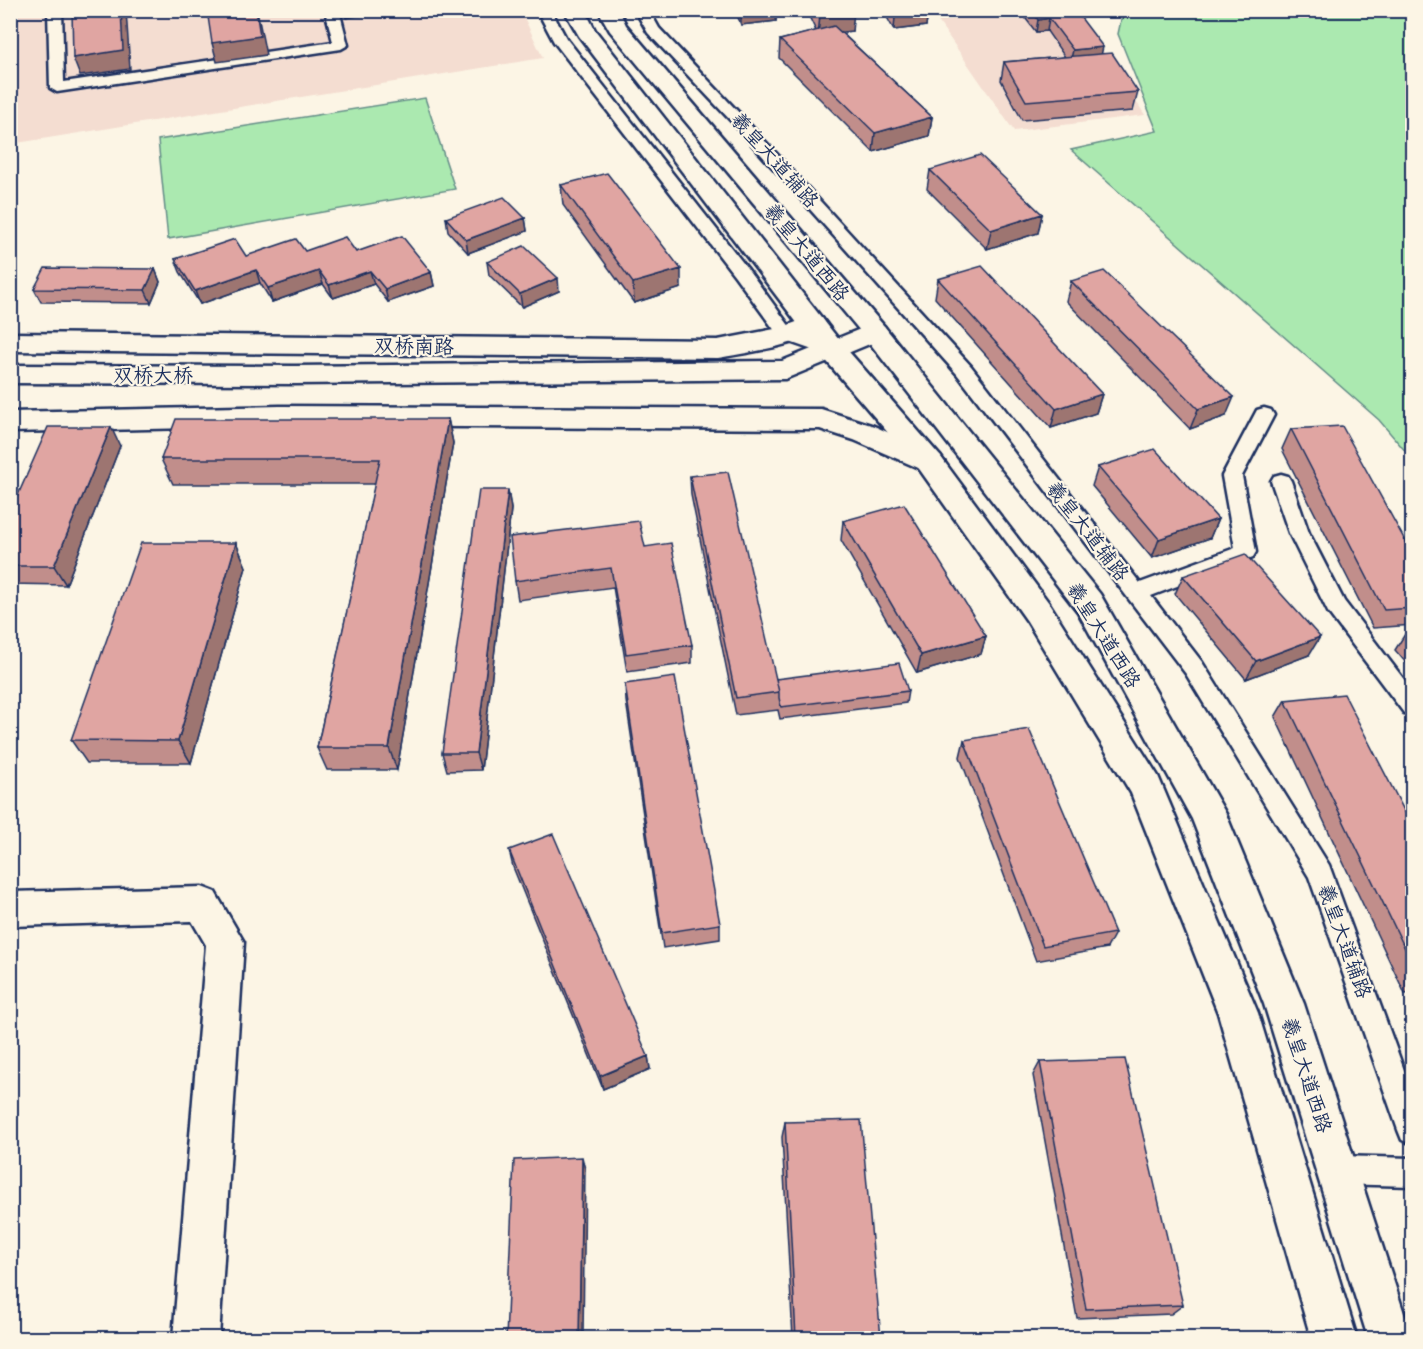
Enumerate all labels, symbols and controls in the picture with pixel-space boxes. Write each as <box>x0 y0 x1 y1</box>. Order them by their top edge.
street label: 羲皇大道辅路 <box>726 108 824 213</box>
street label: 羲皇大道西路 <box>759 199 855 306</box>
street label: 双桥南路 <box>374 334 455 359</box>
street label: 双桥大桥 <box>113 364 193 387</box>
street label: 羲皇大道辅路 <box>1042 477 1134 586</box>
street label: 羲皇大道西路 <box>1062 578 1146 693</box>
street label: 羲皇大道辅路 <box>1313 881 1376 1002</box>
street label: 羲皇大道西路 <box>1277 1015 1336 1137</box>

